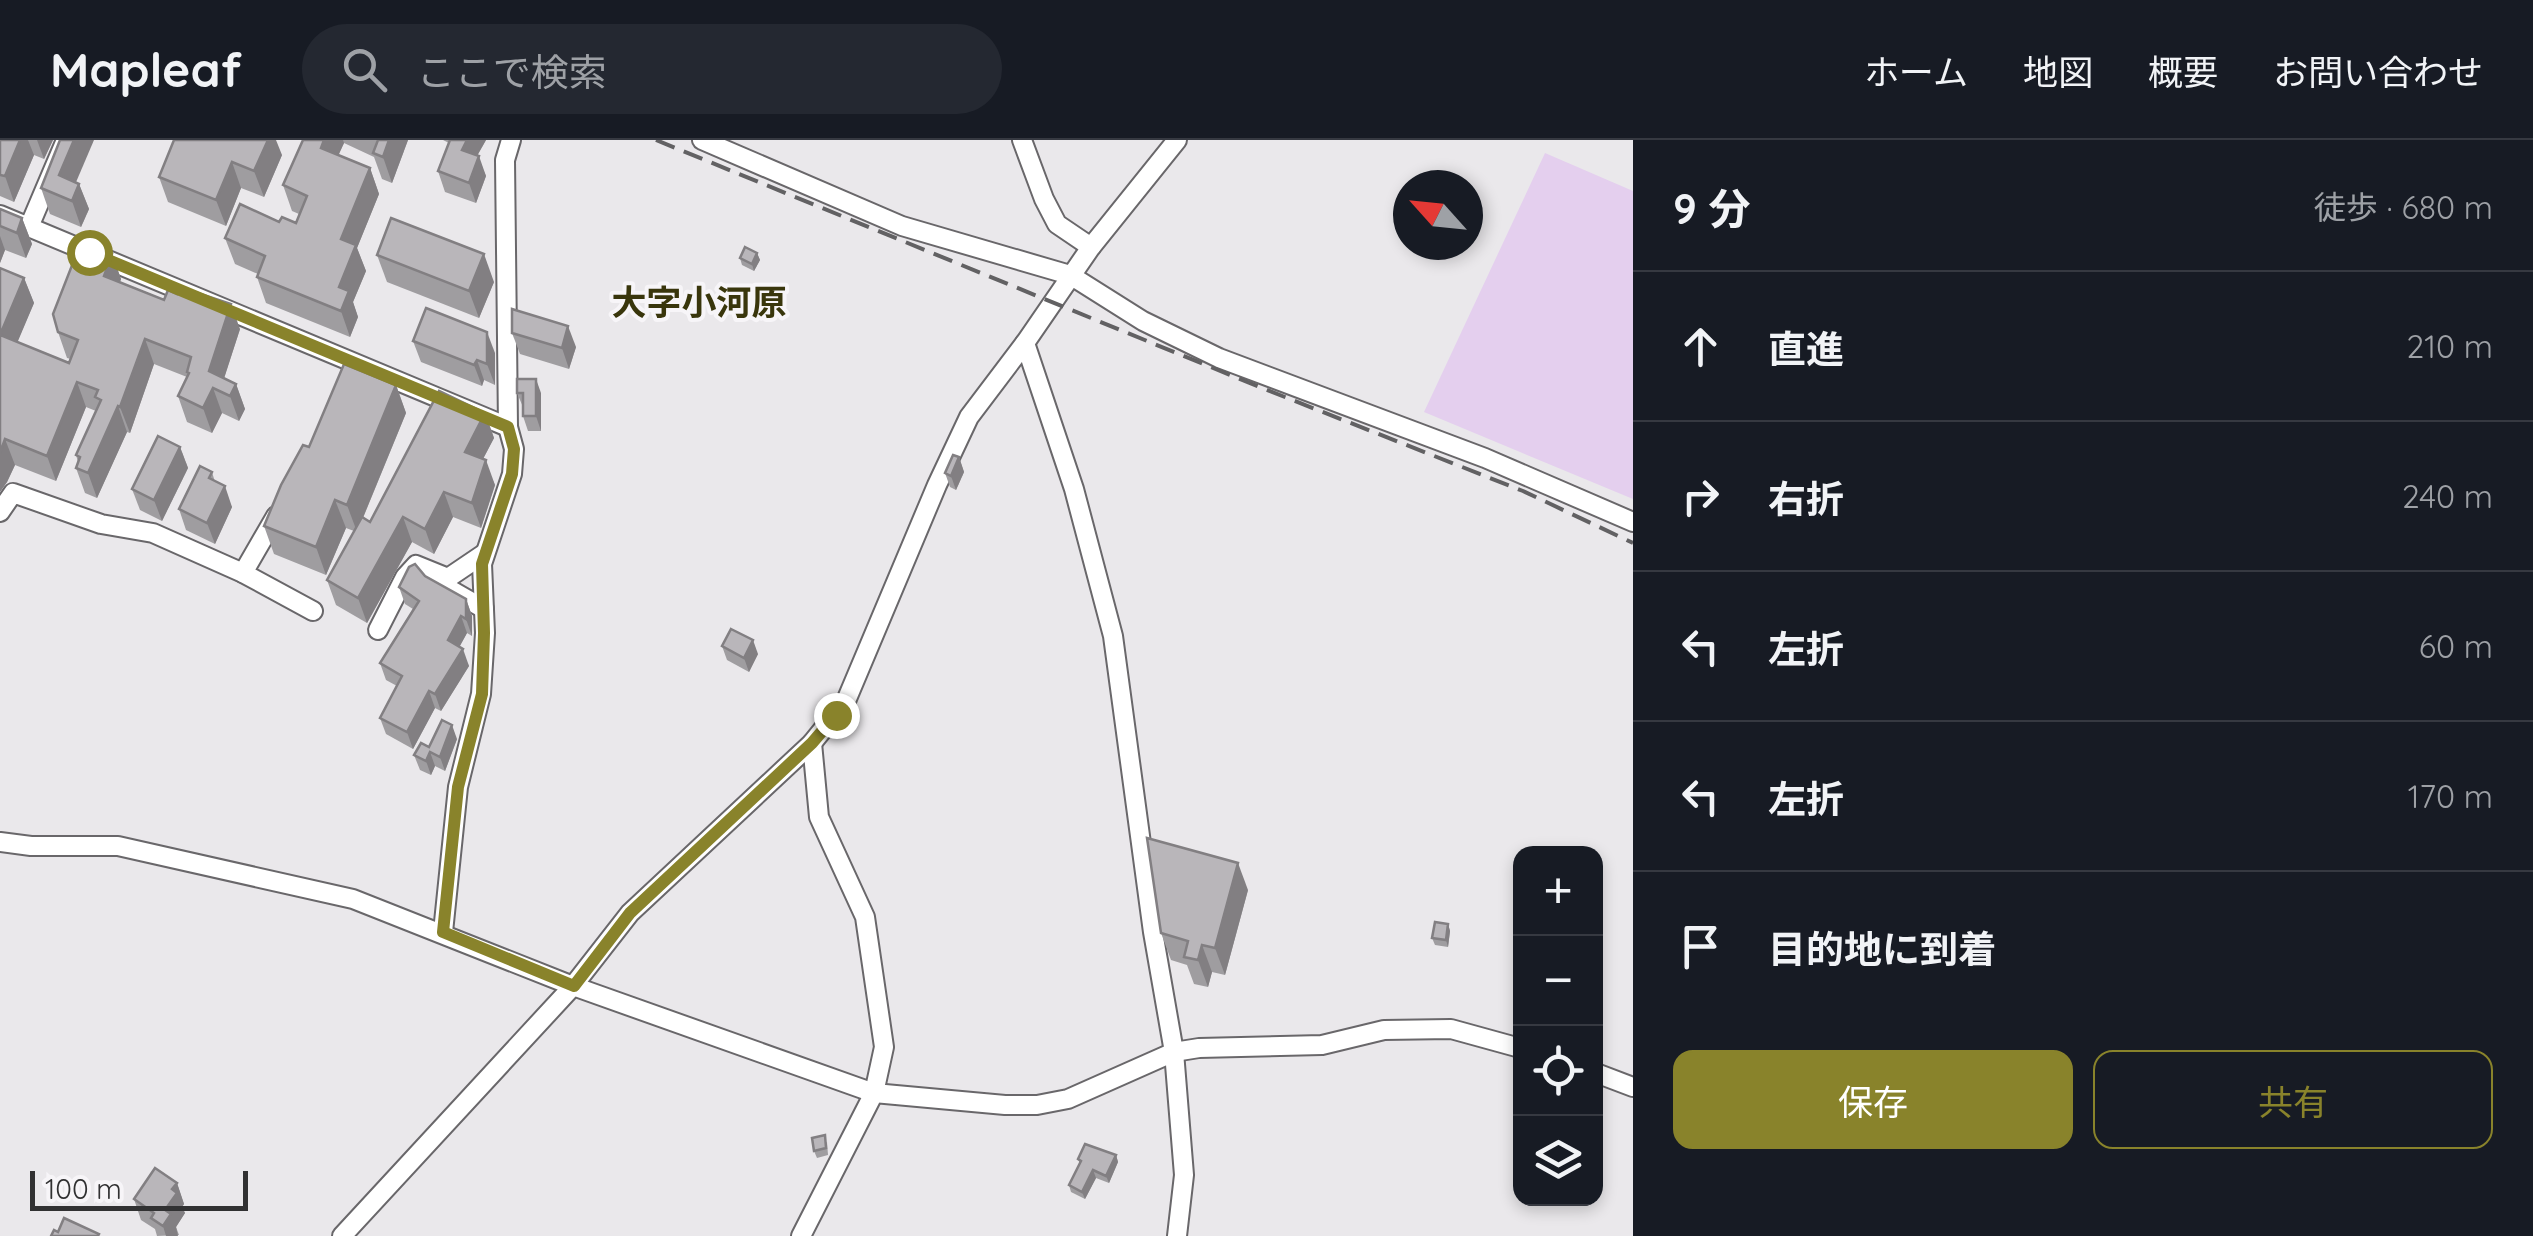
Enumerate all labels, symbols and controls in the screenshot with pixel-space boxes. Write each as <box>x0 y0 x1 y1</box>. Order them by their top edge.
search box <box>302 24 1002 114</box>
text: Mapleaf <box>50 39 242 99</box>
icon: search <box>337 42 392 97</box>
text: ここで検索 <box>417 48 607 96</box>
text: ホーム <box>1864 50 1968 94</box>
text: 地図 <box>2023 50 2093 94</box>
text: 概要 <box>2148 50 2218 94</box>
text: お問い合わせ <box>2273 50 2483 94</box>
north arrow <box>1393 170 1483 260</box>
text: 9 分 <box>1673 182 1751 235</box>
text: 徒歩 · 680 m <box>2314 187 2493 227</box>
route start <box>67 230 113 276</box>
district label: 大字小河原 <box>611 280 787 324</box>
icon: ahead <box>1673 319 1728 374</box>
text: 直進 <box>1768 325 1844 373</box>
text: 210 m <box>2406 326 2493 366</box>
icon: right <box>1673 469 1728 524</box>
text: 右折 <box>1768 475 1844 523</box>
text: 240 m <box>2402 476 2493 516</box>
icon: left <box>1673 619 1728 674</box>
text: 左折 <box>1768 625 1844 673</box>
text: 60 m <box>2419 626 2493 666</box>
route end <box>814 693 860 739</box>
icon: left <box>1673 769 1728 824</box>
text: 左折 <box>1768 775 1844 823</box>
text: 170 m <box>2408 776 2493 816</box>
map controls <box>1513 846 1603 1206</box>
button: + <box>1513 846 1603 936</box>
icon: arrive <box>1673 919 1728 974</box>
text: 目的地に到着 <box>1768 925 1996 973</box>
button: − <box>1513 936 1603 1026</box>
button: locate <box>1513 1026 1603 1116</box>
button: 保存 <box>1673 1050 2073 1149</box>
button: 共有 <box>2093 1050 2493 1149</box>
button: layers <box>1513 1116 1603 1206</box>
scale bar <box>30 1166 248 1210</box>
text: 100 m <box>45 1171 122 1206</box>

